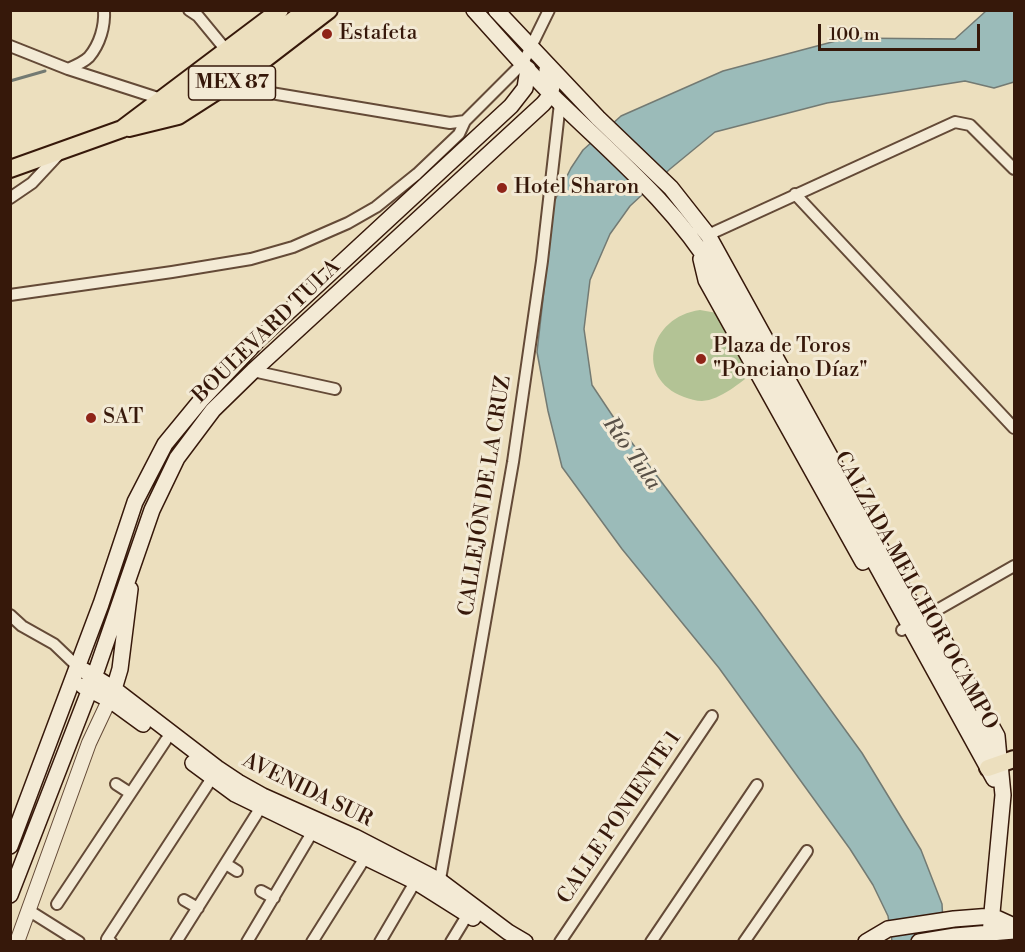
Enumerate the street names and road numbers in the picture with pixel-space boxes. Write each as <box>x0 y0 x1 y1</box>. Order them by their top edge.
road number: MEX 87 <box>188 66 276 100</box>
street label: BOULEVARD TULA <box>188 255 346 409</box>
street label: CALLEJÓN DE LA CRUZ <box>455 374 517 618</box>
street label: CALZADA MELCHOR OCAMPO <box>828 447 1002 735</box>
street label: CALLE PONIENTE 1 <box>553 727 687 909</box>
street label: AVENIDA SUR <box>238 749 376 833</box>

